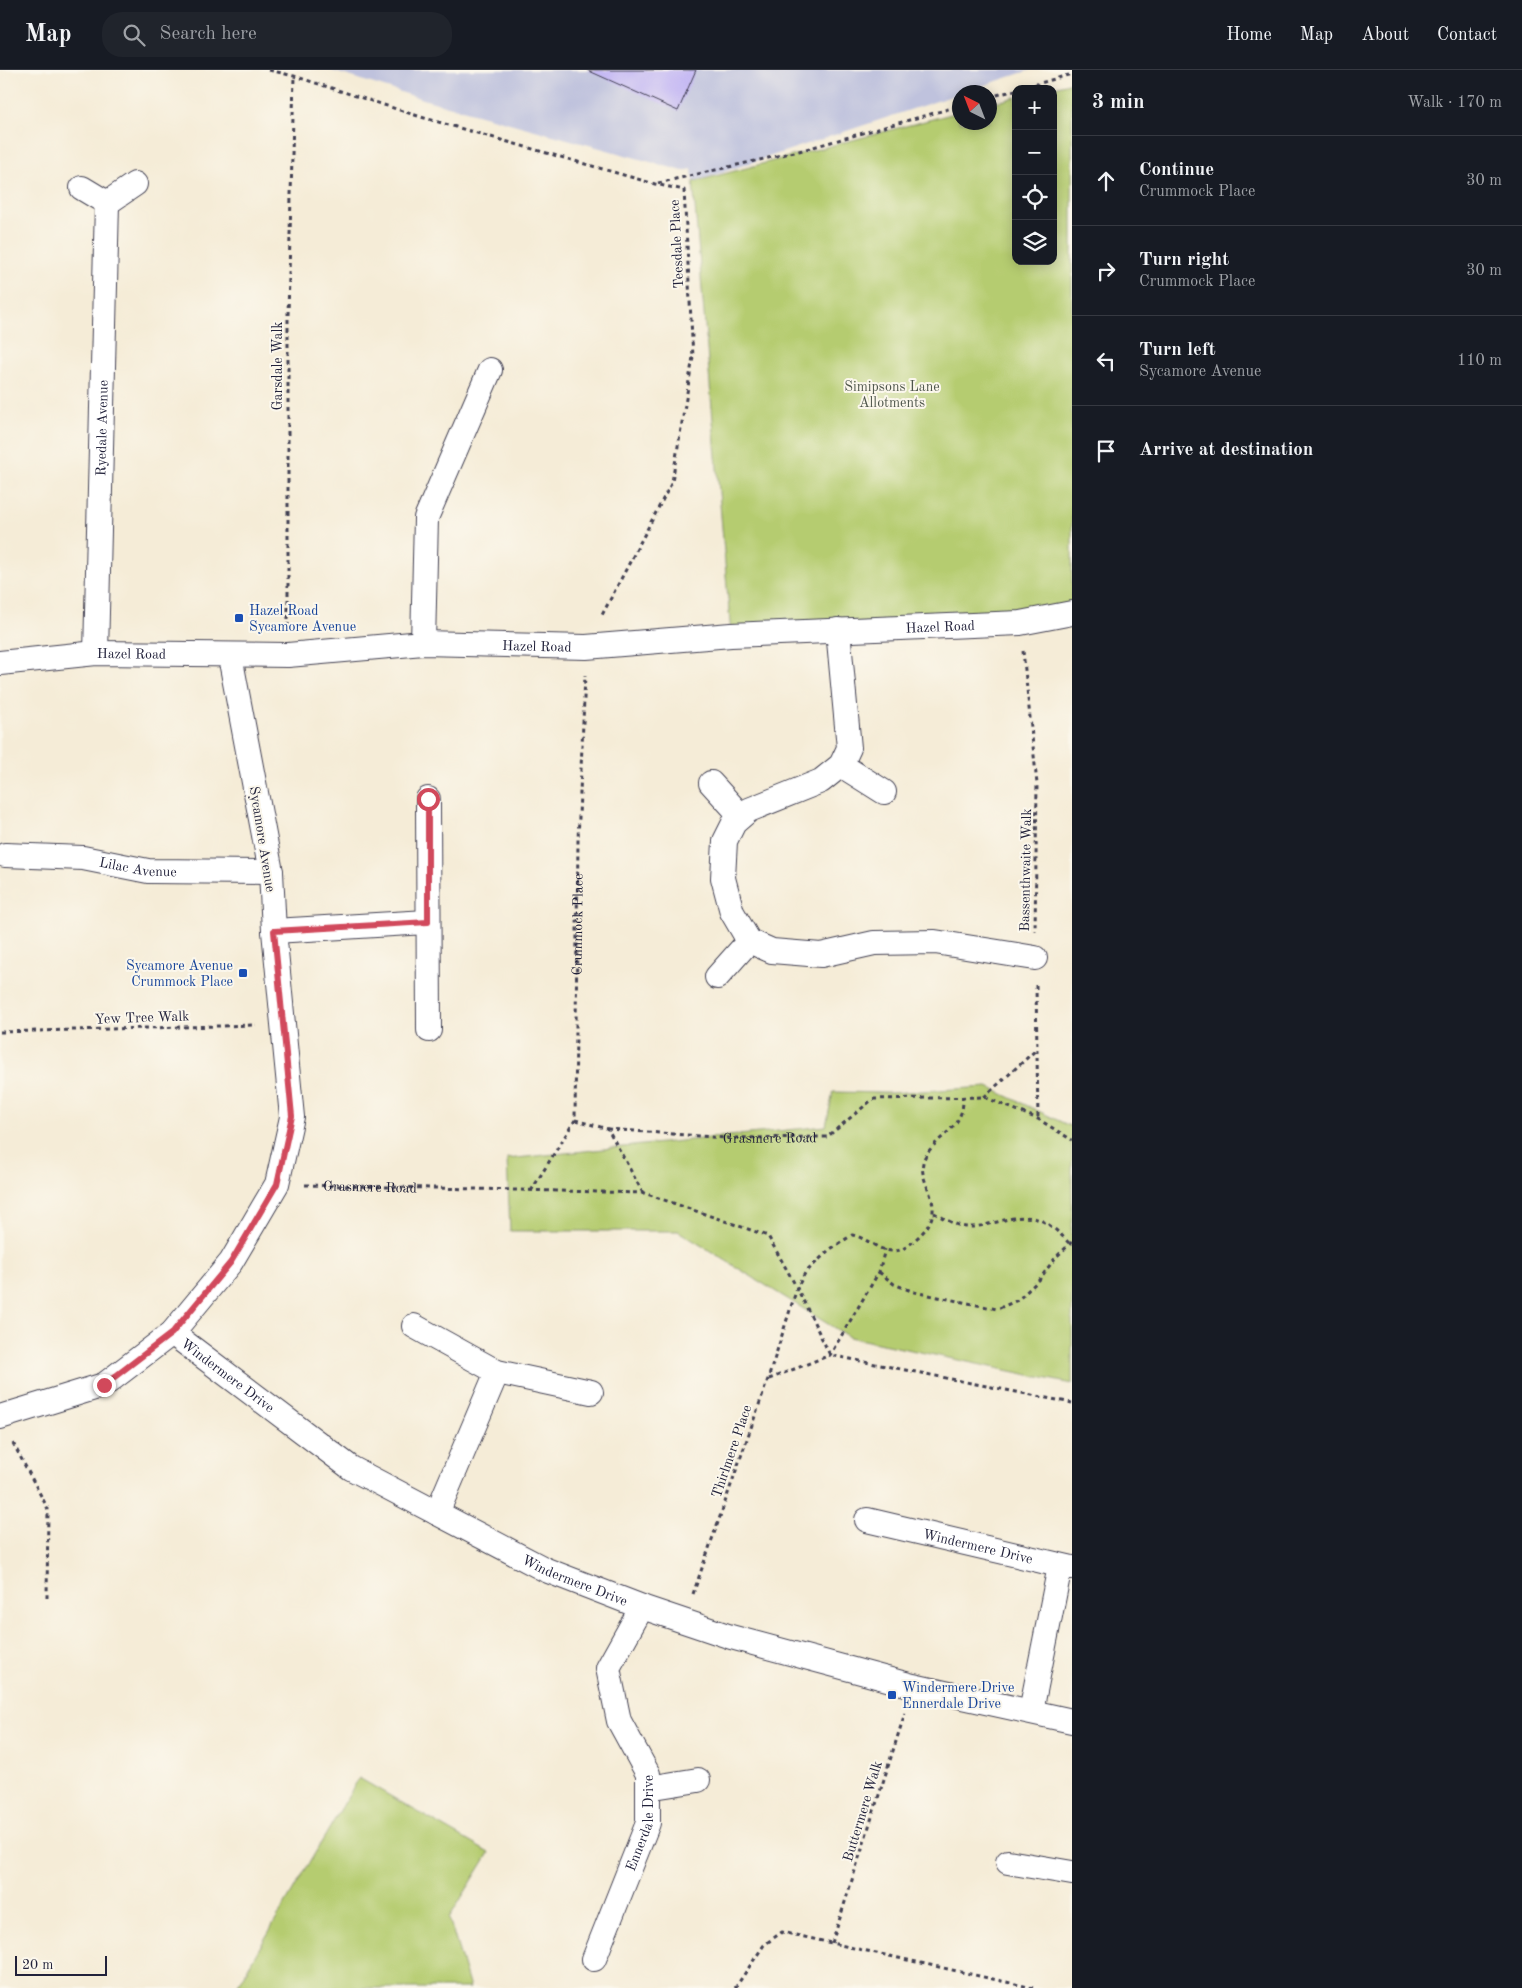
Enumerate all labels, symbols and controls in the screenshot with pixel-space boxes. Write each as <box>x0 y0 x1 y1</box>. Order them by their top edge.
search box <box>102 12 452 57</box>
icon: search <box>120 21 148 49</box>
text: Map <box>25 23 72 47</box>
text: Search here <box>160 25 257 44</box>
text: Home <box>1226 26 1272 44</box>
text: Map <box>1300 26 1333 44</box>
text: About <box>1361 26 1409 44</box>
text: Contact <box>1437 26 1497 44</box>
north arrow <box>952 85 997 130</box>
map controls <box>1012 85 1057 265</box>
button: + <box>1012 85 1057 130</box>
text: 3 min <box>1092 92 1145 113</box>
text: Walk · 170 m <box>1407 95 1502 111</box>
button: − <box>1012 130 1057 175</box>
text: Continue <box>1139 161 1214 180</box>
icon: ahead <box>1092 167 1120 195</box>
text: 30 m <box>1466 173 1502 189</box>
button: locate <box>1012 175 1057 220</box>
text: Crummock Place <box>1139 184 1255 200</box>
street label: Teesdale Place <box>668 199 686 289</box>
button: layers <box>1012 220 1057 265</box>
text: Turn right <box>1139 251 1229 270</box>
icon: right <box>1092 257 1120 285</box>
text: 30 m <box>1466 263 1502 279</box>
text: Crummock Place <box>1139 274 1255 290</box>
street label: Garsdale Walk <box>271 322 285 410</box>
text: Turn left <box>1139 341 1216 360</box>
icon: left <box>1092 347 1120 375</box>
text: 110 m <box>1457 353 1502 369</box>
text: Sycamore Avenue <box>1139 364 1261 380</box>
street label: Ryedale Avenue <box>94 380 111 476</box>
park label: Simipsons Lane Allotments <box>844 380 940 410</box>
icon: arrive <box>1092 437 1120 465</box>
text: Arrive at destination <box>1139 441 1313 460</box>
place label: Hazel Road Sycamore Avenue <box>249 604 356 634</box>
marker: Hazel Road Sycamore Avenue <box>233 612 245 624</box>
street label: Hazel Road <box>905 619 975 636</box>
street label: Hazel Road <box>502 639 572 655</box>
street label: Hazel Road <box>97 647 166 662</box>
street label: Sycamore Avenue <box>247 785 277 893</box>
route start <box>417 788 440 811</box>
street label: Bassenthwaite Walk <box>1018 808 1034 932</box>
street label: Lilac Avenue <box>98 855 177 879</box>
street label: Crummock Place <box>571 874 586 976</box>
place label: Sycamore Avenue Crummock Place <box>126 959 233 989</box>
marker: Sycamore Avenue Crummock Place <box>237 967 249 979</box>
street label: Yew Tree Walk <box>94 1009 190 1027</box>
street label: Grasmere Road <box>723 1131 817 1146</box>
street label: Grasmere Road <box>323 1179 417 1196</box>
street label: Windermere Drive <box>178 1336 276 1415</box>
route end <box>93 1374 116 1397</box>
street label: Thirlmere Place <box>709 1403 754 1500</box>
street label: Windermere Drive <box>921 1527 1034 1567</box>
street label: Windermere Drive <box>520 1553 629 1609</box>
place label: Windermere Drive Ennerdale Drive <box>902 1681 1014 1711</box>
marker: Windermere Drive Ennerdale Drive <box>886 1689 898 1701</box>
street label: Buttermere Walk <box>841 1759 885 1863</box>
street label: Ennerdale Drive <box>624 1775 656 1873</box>
scale bar <box>15 1953 108 1976</box>
text: 20 m <box>22 1958 53 1972</box>

